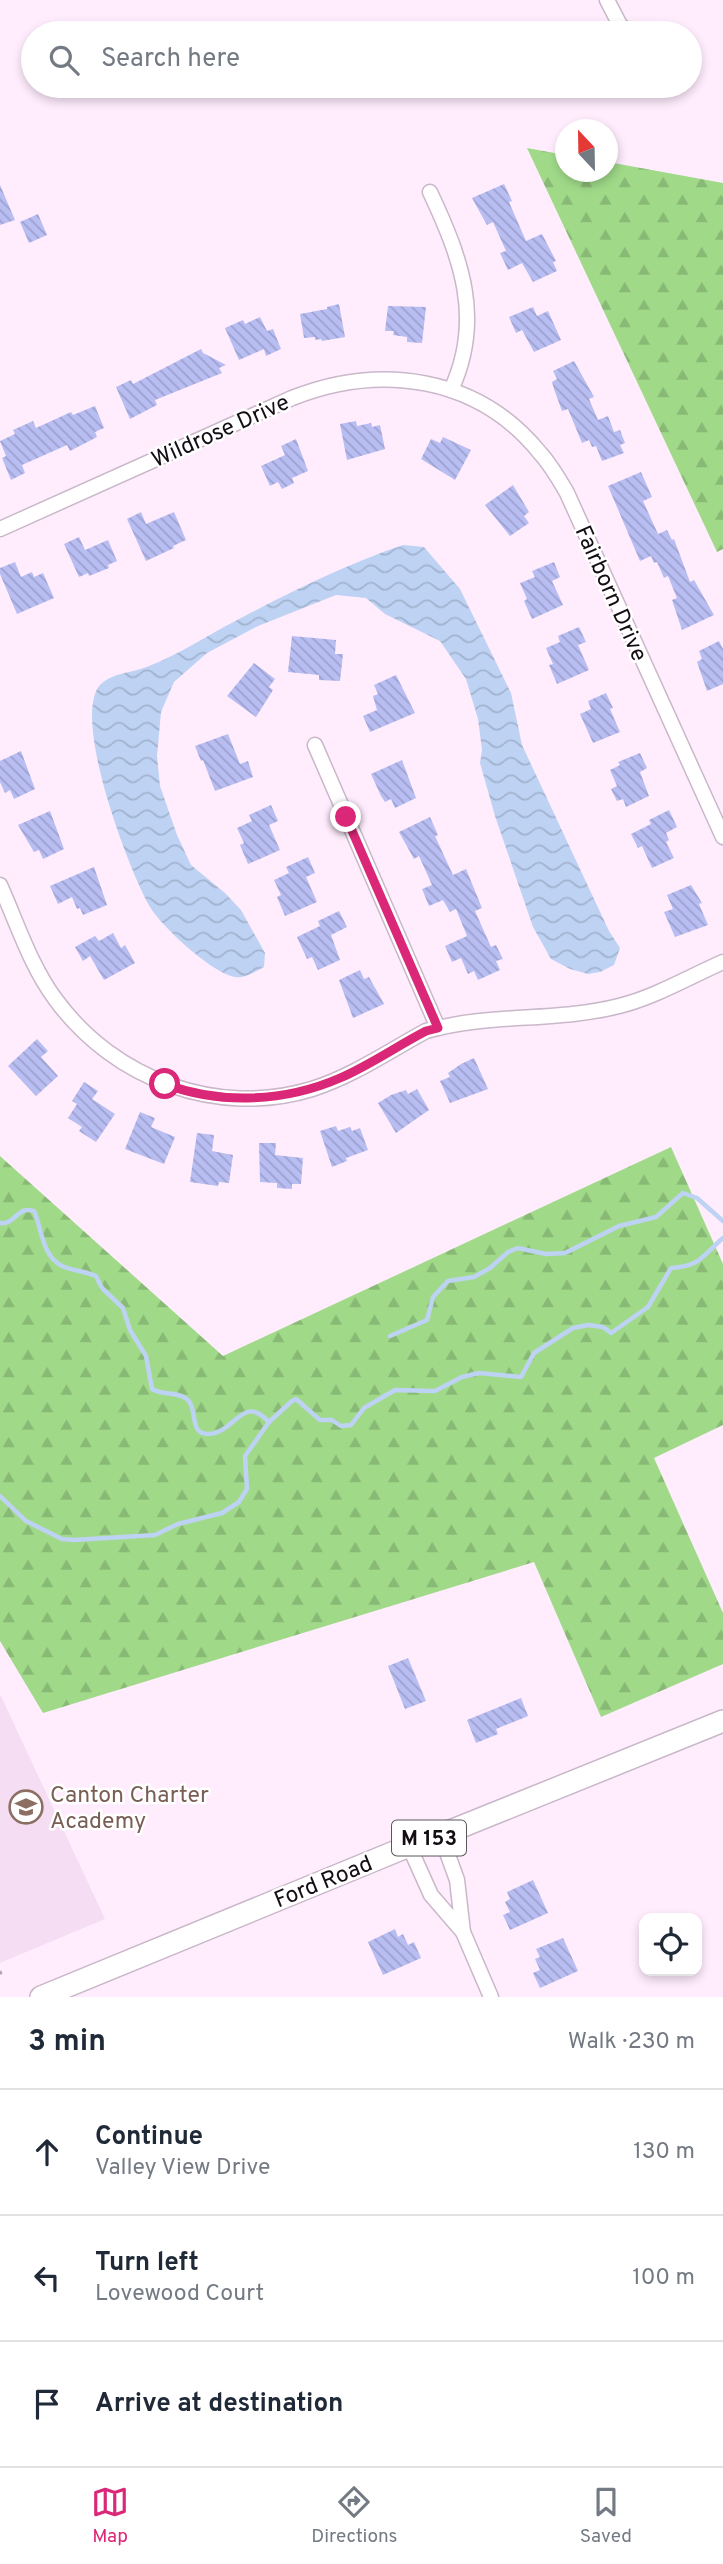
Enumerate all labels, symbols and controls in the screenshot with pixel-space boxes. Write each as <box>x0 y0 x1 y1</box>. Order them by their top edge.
search box <box>21 21 702 98</box>
icon: search <box>45 41 83 79</box>
text: Search here <box>101 43 240 76</box>
north arrow <box>555 119 618 182</box>
street label: Wildrose Drive <box>148 389 294 476</box>
street label: Fairborn Drive <box>567 522 653 666</box>
route end <box>330 801 361 832</box>
route start <box>149 1068 180 1099</box>
place label: Canton Charter Academy <box>50 1782 209 1837</box>
school or university icon: Canton Charter Academy <box>7 1788 45 1826</box>
road number: M 153 <box>392 1820 466 1856</box>
street label: Ford Road <box>270 1850 377 1916</box>
map controls <box>639 1913 702 1976</box>
button: locate <box>639 1913 702 1976</box>
text: 3 min <box>28 2024 106 2061</box>
text: Walk · 230 m <box>568 2028 695 2057</box>
text: Continue <box>95 2121 203 2154</box>
icon: ahead <box>28 2133 66 2171</box>
text: 130 m <box>633 2138 695 2167</box>
text: Valley View Drive <box>95 2154 270 2183</box>
text: Turn left <box>95 2247 199 2280</box>
icon: left <box>28 2259 66 2297</box>
text: 100 m <box>632 2264 695 2293</box>
text: Lovewood Court <box>95 2280 264 2309</box>
icon: arrive <box>28 2385 66 2423</box>
text: Arrive at destination <box>95 2388 343 2421</box>
tab: Map <box>91 2483 129 2549</box>
tab: Directions <box>311 2483 398 2549</box>
tab: Saved <box>580 2483 632 2549</box>

